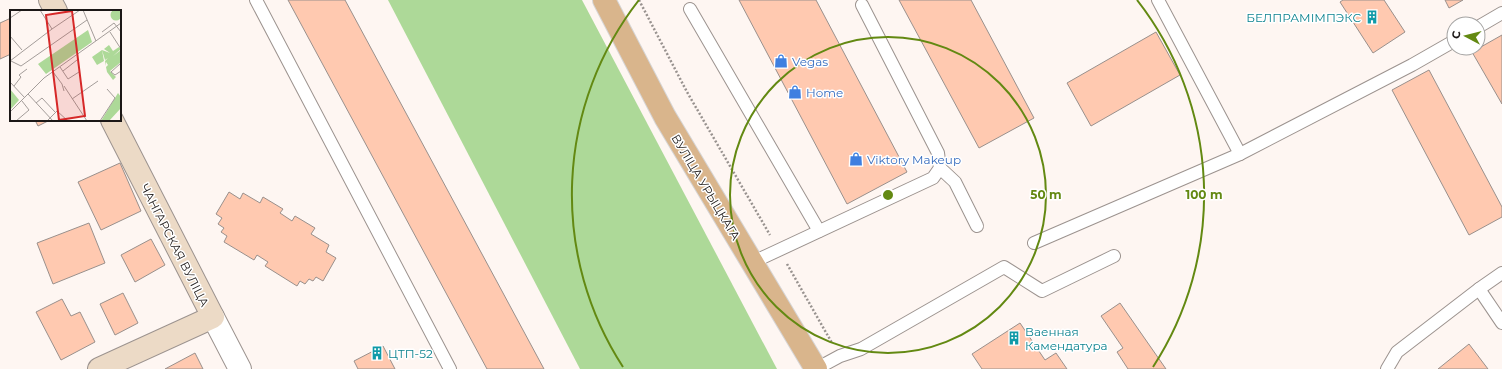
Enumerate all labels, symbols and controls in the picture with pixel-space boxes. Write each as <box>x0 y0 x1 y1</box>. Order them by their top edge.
building icon: БЕЛПРАМІМПЭКС <box>1364 9 1380 25</box>
inset map <box>10 10 121 121</box>
place label: БЕЛПРАМІМПЭКС <box>1246 10 1361 25</box>
north arrow <box>1446 16 1486 56</box>
text: С <box>1449 30 1464 40</box>
shop icon: Vegas <box>773 53 789 69</box>
place label: Vegas <box>792 54 828 69</box>
shop icon: Home <box>787 84 803 100</box>
place label: Home <box>806 85 843 100</box>
street label: ВУЛІЦА УРЫЦКАГА <box>668 131 744 243</box>
shop icon: Viktory Makeup <box>848 151 864 167</box>
place label: Viktory Makeup <box>867 152 961 167</box>
street label: ЧАНГАРСКАЯ ВУЛІЦА <box>137 181 213 309</box>
text: 50 m <box>1030 187 1062 202</box>
text: 100 m <box>1186 187 1222 202</box>
centre of rings <box>881 188 895 202</box>
place label: Ваенная Камендатура <box>1025 324 1108 353</box>
building icon: Ваенная Камендатура <box>1006 330 1022 346</box>
building icon: ЦТП-52 <box>369 345 385 361</box>
place label: ЦТП-52 <box>388 346 433 361</box>

